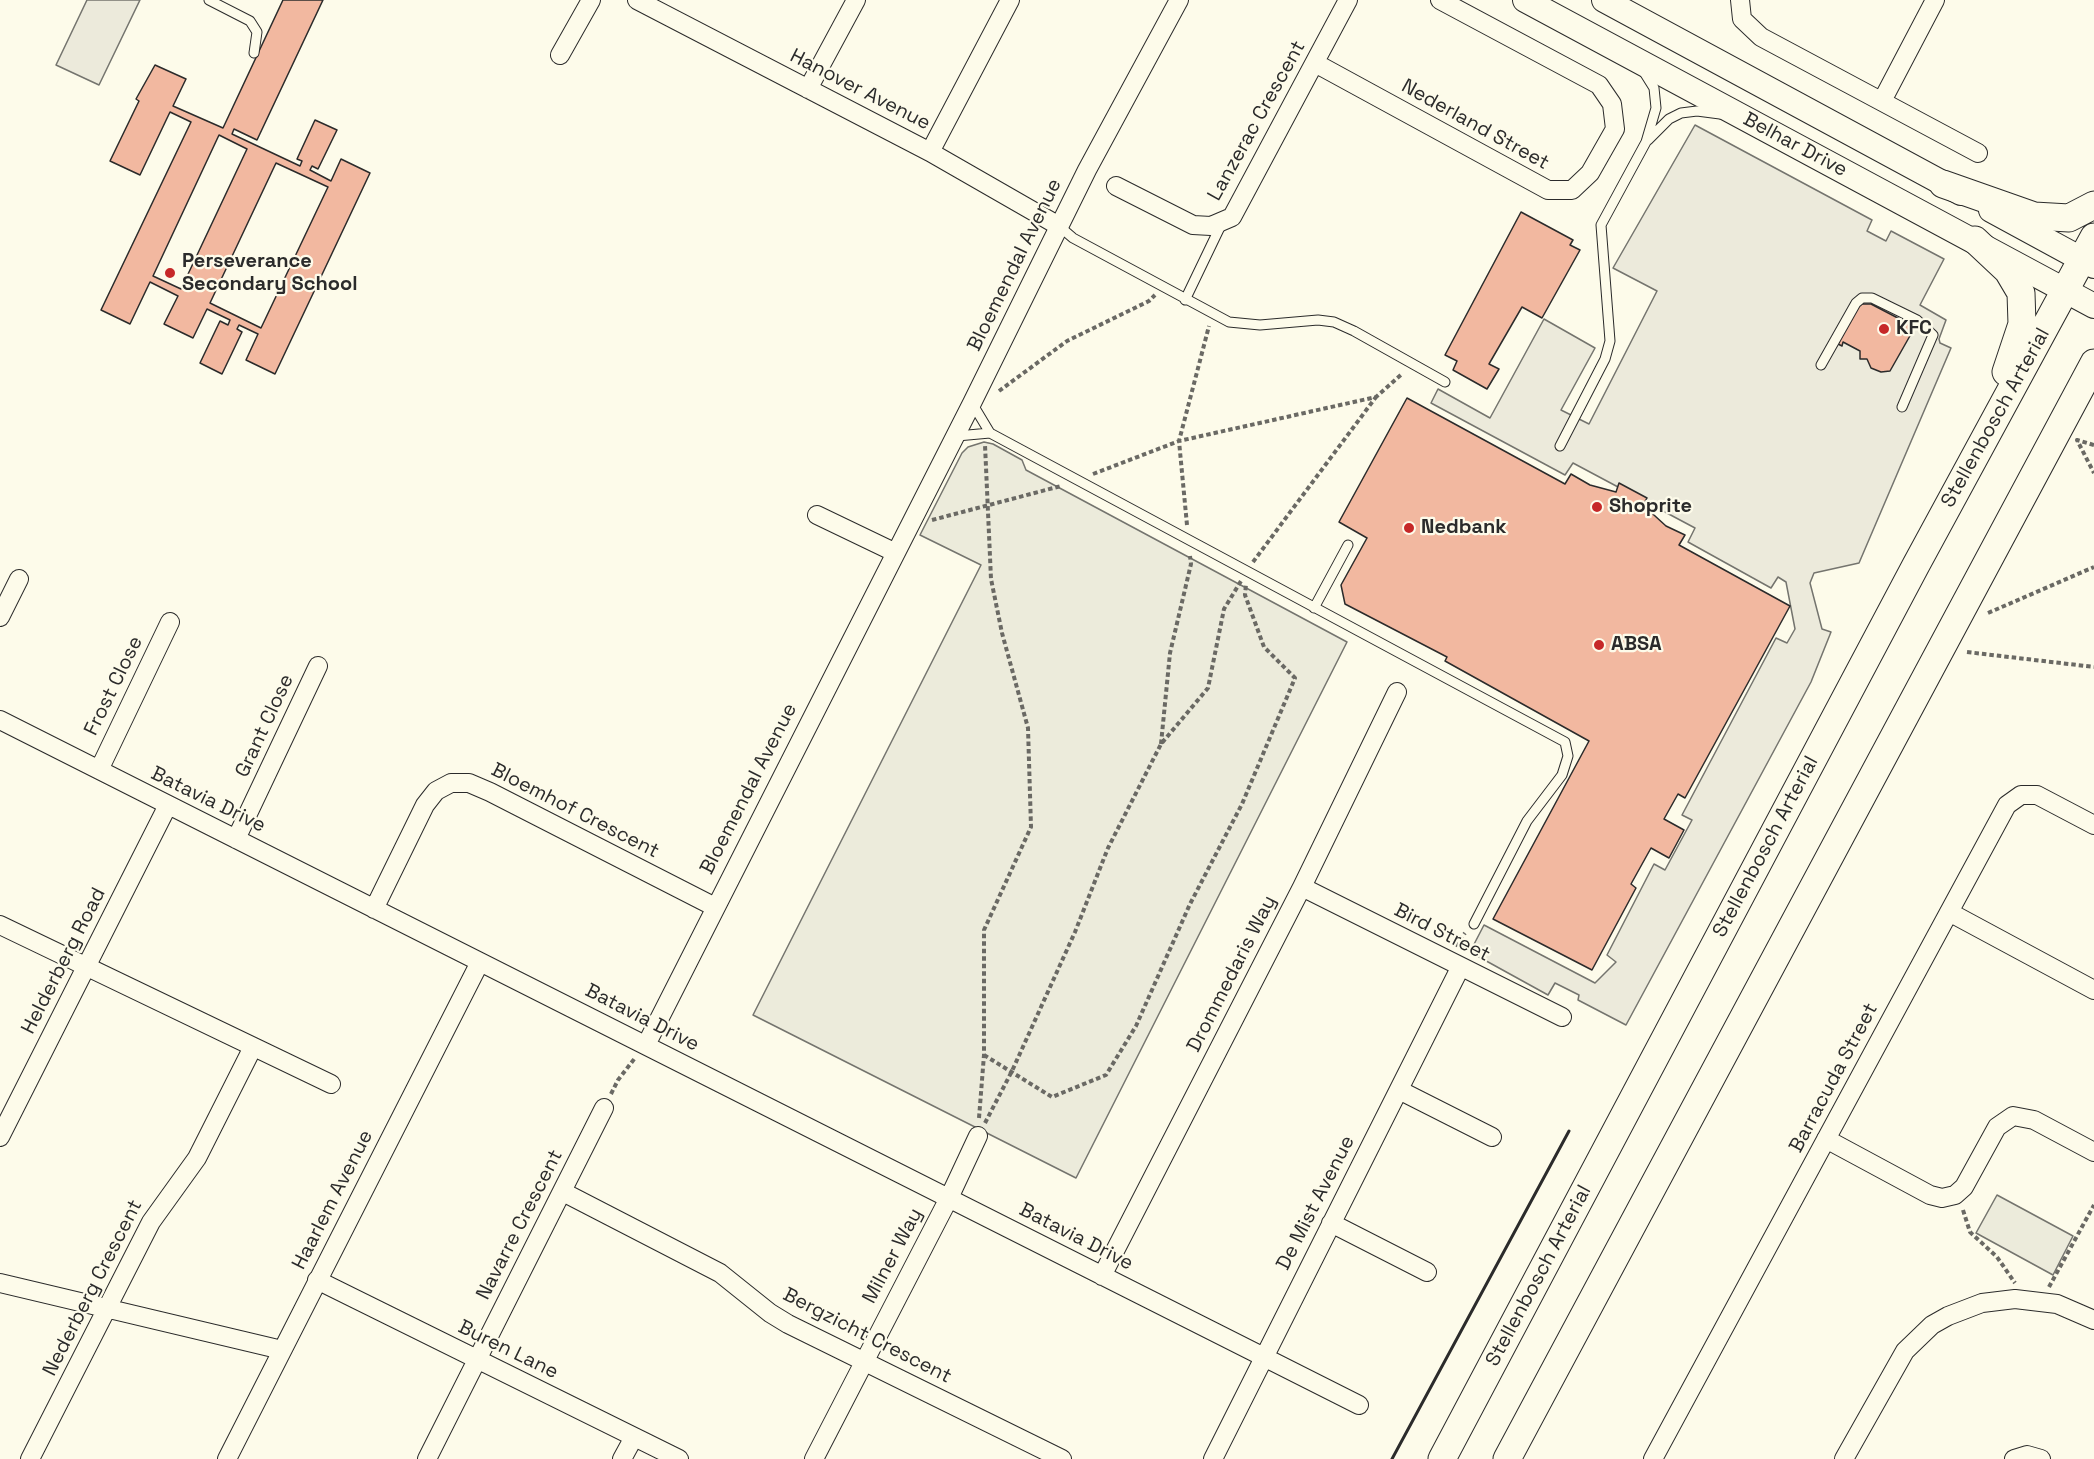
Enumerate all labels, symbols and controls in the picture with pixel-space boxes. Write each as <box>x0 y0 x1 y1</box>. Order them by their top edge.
street label: Lanzerac Crescent <box>1203 37 1311 205</box>
street label: Hanover Avenue <box>786 44 934 136</box>
street label: Nederland Street <box>1397 74 1553 176</box>
street label: Belhar Drive <box>1739 108 1851 182</box>
street label: Bloemendal Avenue <box>963 175 1067 355</box>
place label: Perseverance Secondary School <box>182 250 358 297</box>
marker: Perseverance Secondary School <box>163 266 177 280</box>
place label: KFC <box>1896 317 1932 341</box>
marker: KFC <box>1877 322 1891 336</box>
street label: Stellenbosch Arterial <box>1937 324 2055 512</box>
place label: Shoprite <box>1609 495 1692 519</box>
marker: Shoprite <box>1590 500 1604 514</box>
place label: Nedbank <box>1421 516 1507 540</box>
marker: Nedbank <box>1402 521 1416 535</box>
street label: Frost Close <box>80 632 148 740</box>
place label: ABSA <box>1611 633 1662 657</box>
marker: ABSA <box>1592 638 1606 652</box>
street label: Grant Close <box>231 671 299 781</box>
street label: Bloemendal Avenue <box>695 699 803 879</box>
street label: Stellenbosch Arterial <box>1708 752 1824 942</box>
street label: Bloemhof Crescent <box>487 758 663 864</box>
street label: Batavia Drive <box>147 762 269 838</box>
street label: Helderberg Road <box>17 884 111 1038</box>
street label: Drommedaris Way <box>1182 892 1282 1056</box>
street label: Bird Street <box>1390 899 1494 967</box>
street label: Batavia Drive <box>581 979 703 1057</box>
street label: Barracuda Street <box>1785 999 1883 1157</box>
street label: Haarlem Avenue <box>287 1126 379 1274</box>
street label: De Mist Avenue <box>1272 1132 1360 1274</box>
street label: Navarre Crescent <box>472 1146 568 1304</box>
street label: Stellenbosch Arterial <box>1481 1181 1597 1371</box>
street label: Nederberg Crescent <box>38 1196 148 1380</box>
street label: Batavia Drive <box>1015 1198 1137 1276</box>
street label: Milner Way <box>858 1204 928 1308</box>
street label: Bergzicht Crescent <box>779 1283 955 1389</box>
street label: Buren Lane <box>454 1315 562 1385</box>

